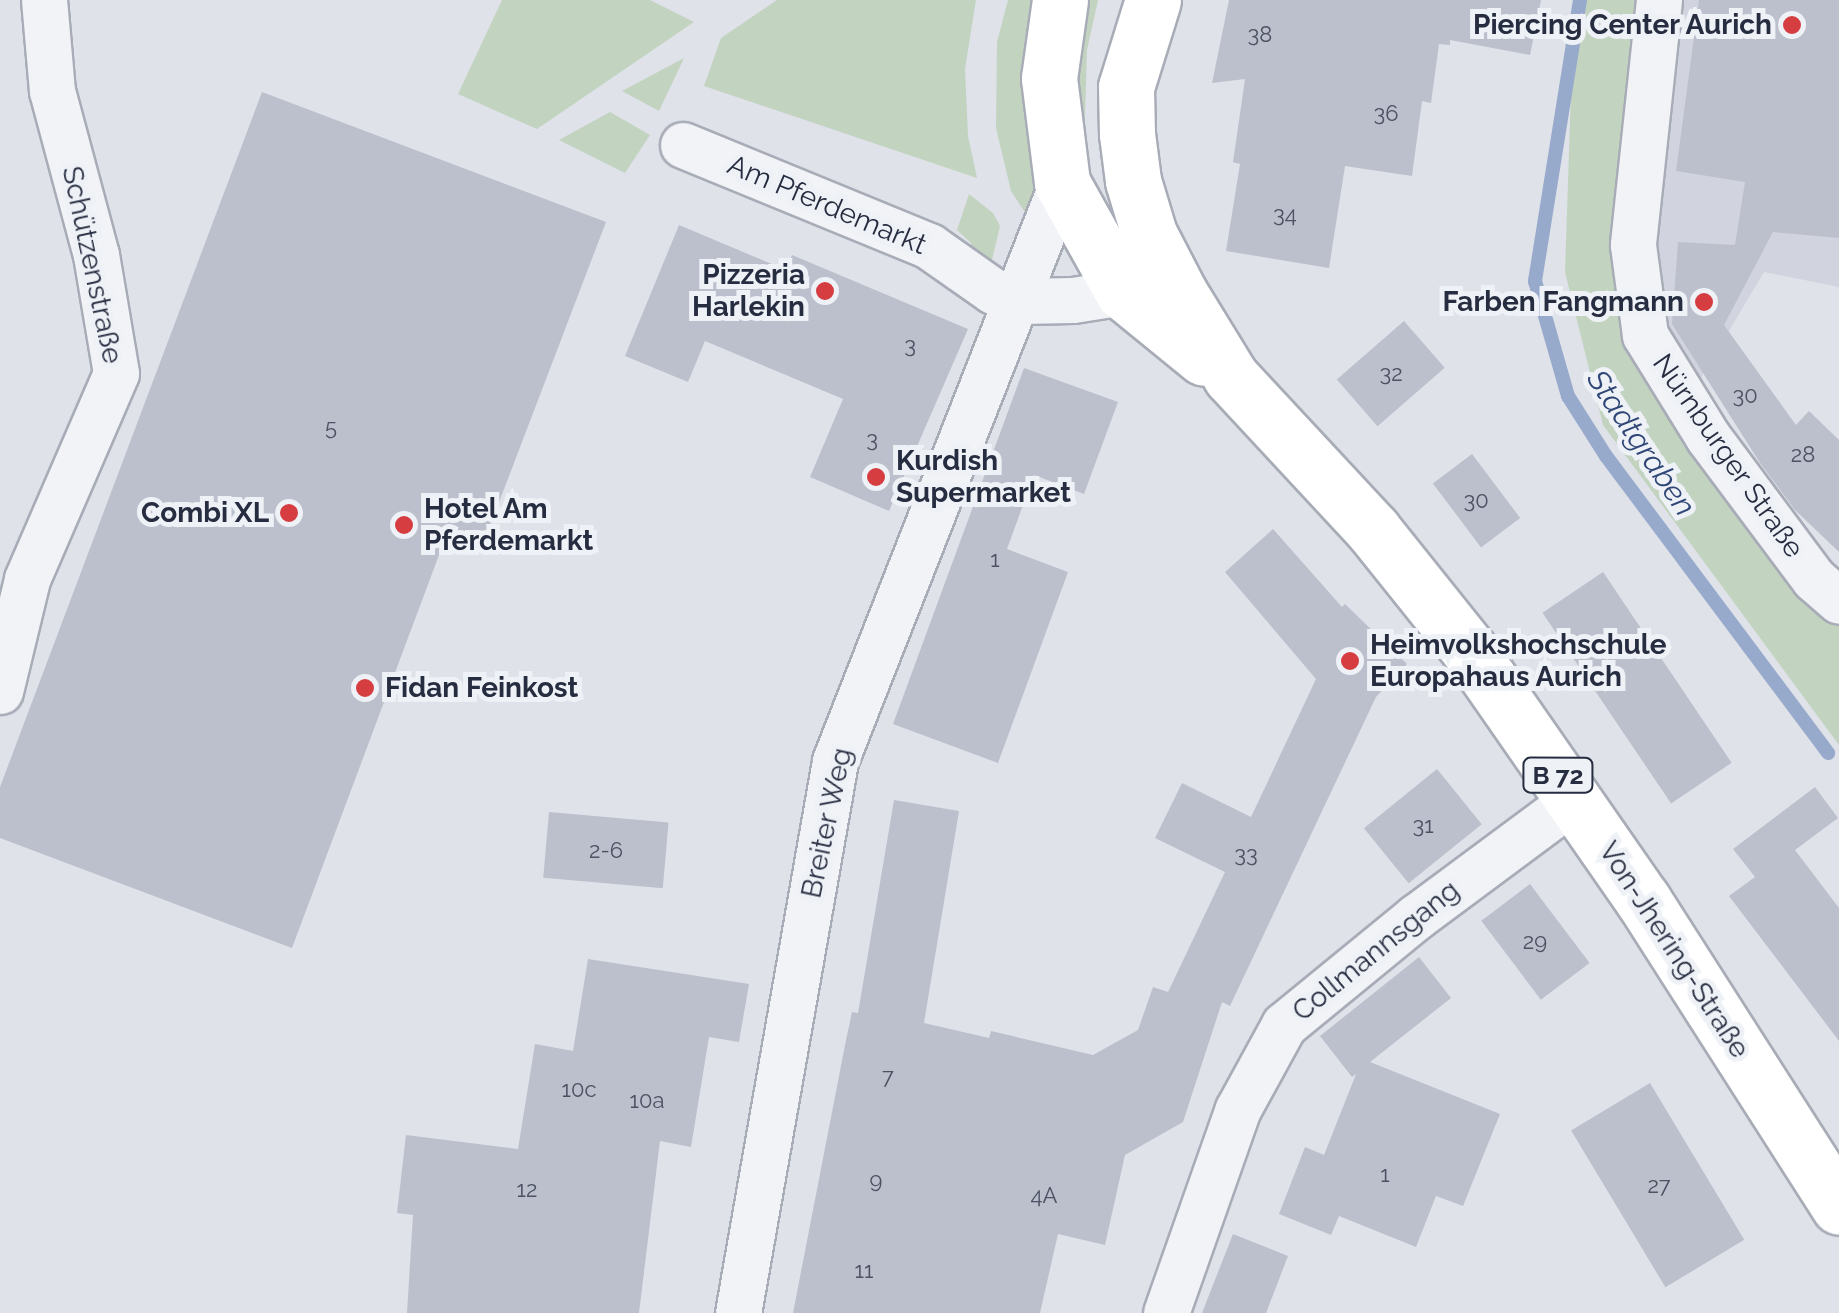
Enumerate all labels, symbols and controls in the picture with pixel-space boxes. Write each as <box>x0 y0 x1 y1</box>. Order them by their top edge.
place label: Piercing Center Aurich <box>1471 8 1772 42</box>
marker: Piercing Center Aurich <box>1781 14 1803 36</box>
house number: 38 <box>1248 22 1272 48</box>
house number: 36 <box>1373 101 1399 127</box>
street label: Am Pferdemarkt <box>723 148 931 262</box>
street label: Schützenstraße <box>55 163 129 367</box>
house number: 34 <box>1273 202 1297 228</box>
place label: Pizzeria Harlekin <box>692 258 805 324</box>
marker: Pizzeria Harlekin <box>814 280 836 302</box>
place label: Farben Fangmann <box>1443 285 1684 319</box>
marker: Farben Fangmann <box>1693 291 1715 313</box>
house number: 3 <box>904 333 916 359</box>
street label: Nürnburger Straße <box>1645 347 1811 565</box>
house number: 32 <box>1379 361 1403 387</box>
water label: Stadtgraben <box>1579 363 1703 523</box>
house number: 30 <box>1732 383 1758 409</box>
house number: 5 <box>325 415 337 441</box>
house number: 3 <box>866 427 878 453</box>
house number: 28 <box>1791 442 1815 468</box>
place label: Kurdish Supermarket <box>896 444 1071 510</box>
marker: Kurdish Supermarket <box>865 466 887 488</box>
house number: 30 <box>1463 488 1489 514</box>
place label: Hotel Am Pferdemarkt <box>424 492 593 558</box>
place label: Combi XL <box>141 496 269 530</box>
marker: Combi XL <box>278 502 300 524</box>
marker: Hotel Am Pferdemarkt <box>393 514 415 536</box>
house number: 1 <box>990 547 1000 573</box>
place label: Heimvolkshochschule Europahaus Aurich <box>1370 628 1667 694</box>
marker: Heimvolkshochschule Europahaus Aurich <box>1339 650 1361 672</box>
place label: Fidan Feinkost <box>385 671 578 705</box>
marker: Fidan Feinkost <box>354 677 376 699</box>
street label: Breiter Weg <box>795 744 859 902</box>
road number: B 72 <box>1520 755 1596 795</box>
house number: 31 <box>1412 813 1434 839</box>
street label: Von-Jhering-Straße <box>1592 836 1756 1064</box>
house number: 2-6 <box>589 838 623 864</box>
house number: 33 <box>1234 842 1258 868</box>
street label: Collmannsgang <box>1286 874 1466 1028</box>
house number: 29 <box>1523 929 1547 955</box>
house number: 7 <box>882 1064 894 1090</box>
house number: 10c <box>562 1077 596 1103</box>
house number: 10a <box>630 1088 664 1114</box>
house number: 1 <box>1380 1162 1390 1188</box>
house number: 9 <box>870 1168 882 1194</box>
house number: 27 <box>1647 1173 1671 1199</box>
house number: 12 <box>517 1177 537 1203</box>
house number: 4A <box>1031 1183 1057 1209</box>
house number: 11 <box>855 1258 873 1284</box>

